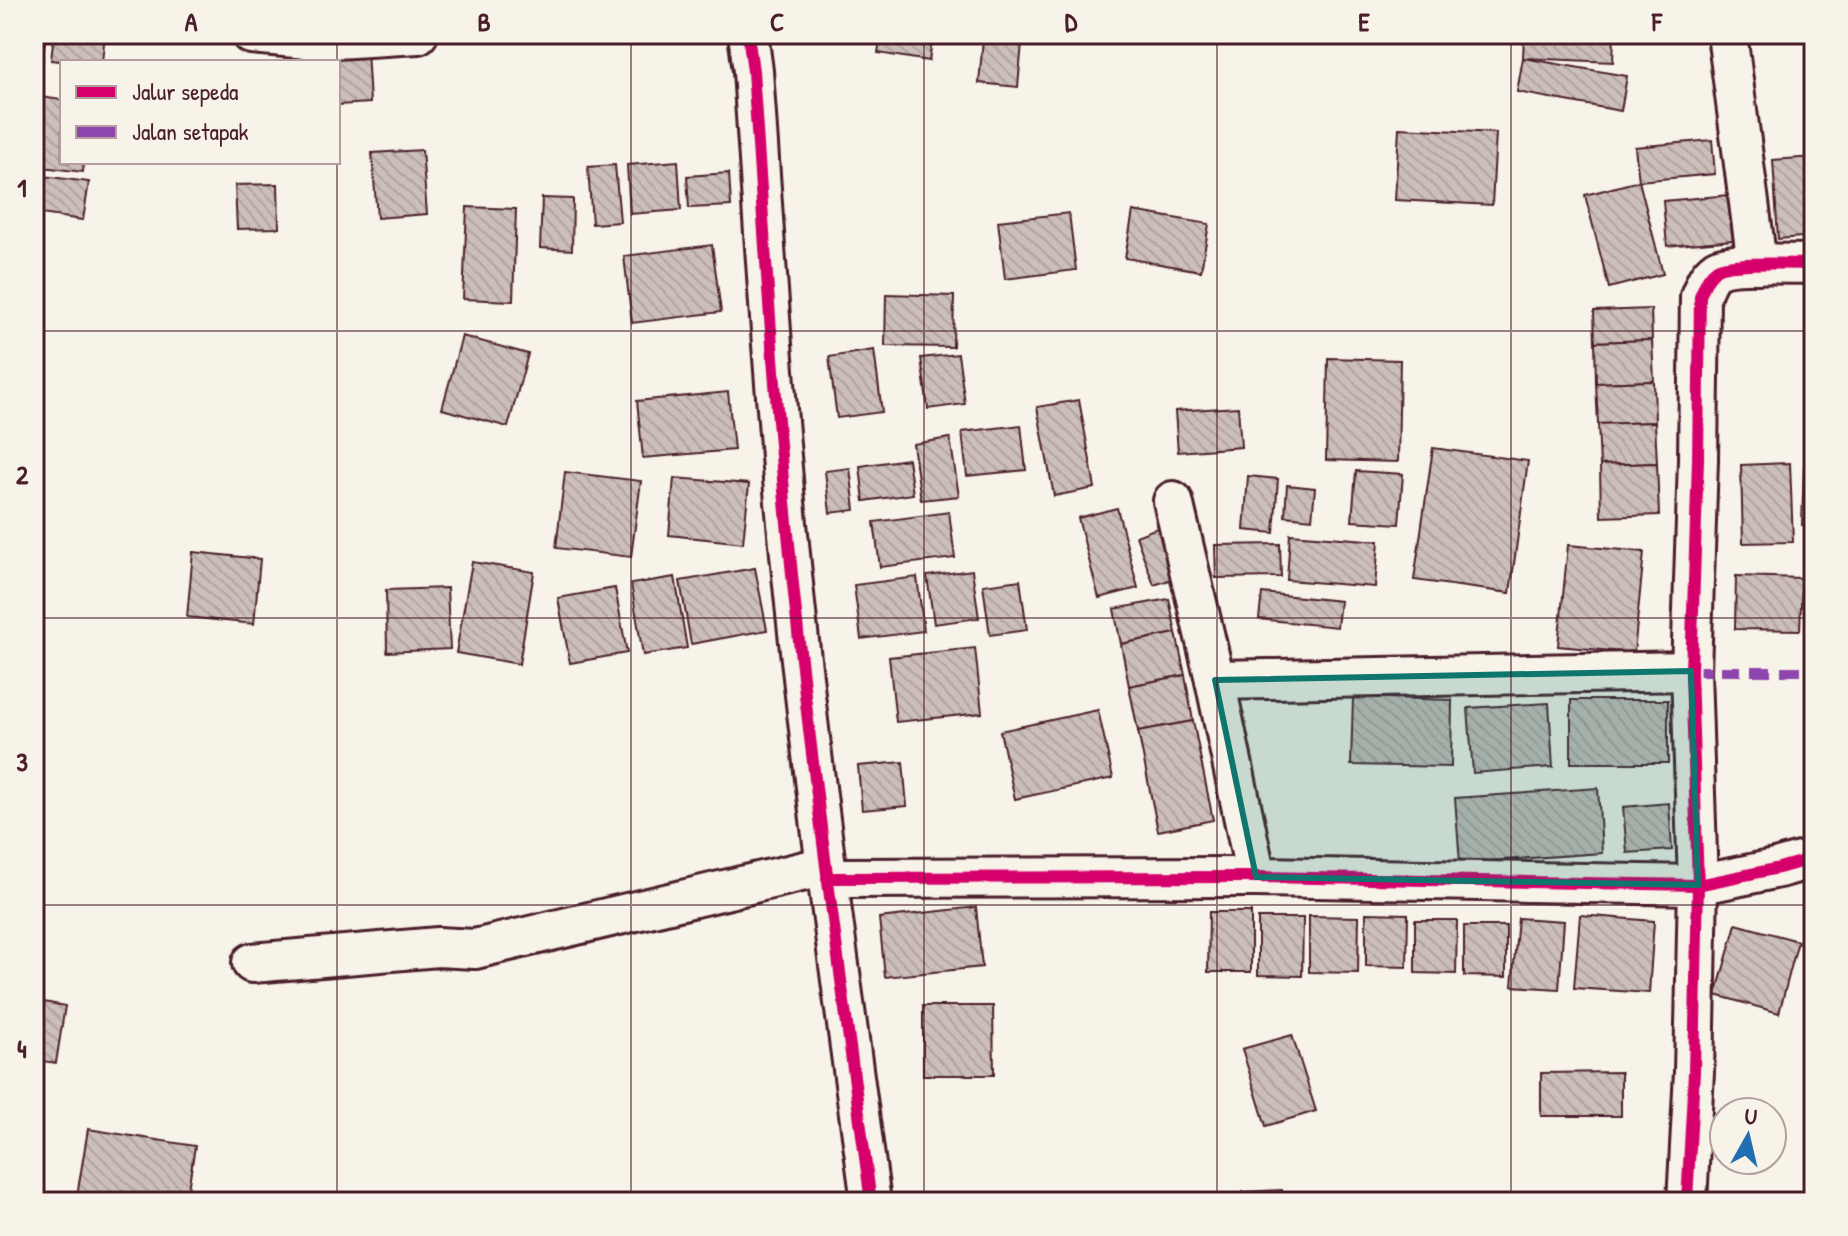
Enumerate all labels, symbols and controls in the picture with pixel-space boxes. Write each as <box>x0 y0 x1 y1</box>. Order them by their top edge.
text: A <box>185 4 198 39</box>
text: B <box>477 4 491 39</box>
text: C <box>770 4 784 39</box>
text: D <box>1065 4 1078 39</box>
text: E <box>1358 4 1370 39</box>
text: F <box>1651 4 1663 39</box>
legend <box>60 60 340 164</box>
text: Jalur sepeda <box>132 75 238 107</box>
text: Jalan setapak <box>132 115 249 147</box>
text: 1 <box>17 170 27 205</box>
text: 2 <box>16 457 29 492</box>
text: 3 <box>16 744 28 779</box>
text: 4 <box>17 1031 27 1066</box>
north arrow <box>1708 1096 1788 1176</box>
text: U <box>1743 1100 1759 1132</box>

